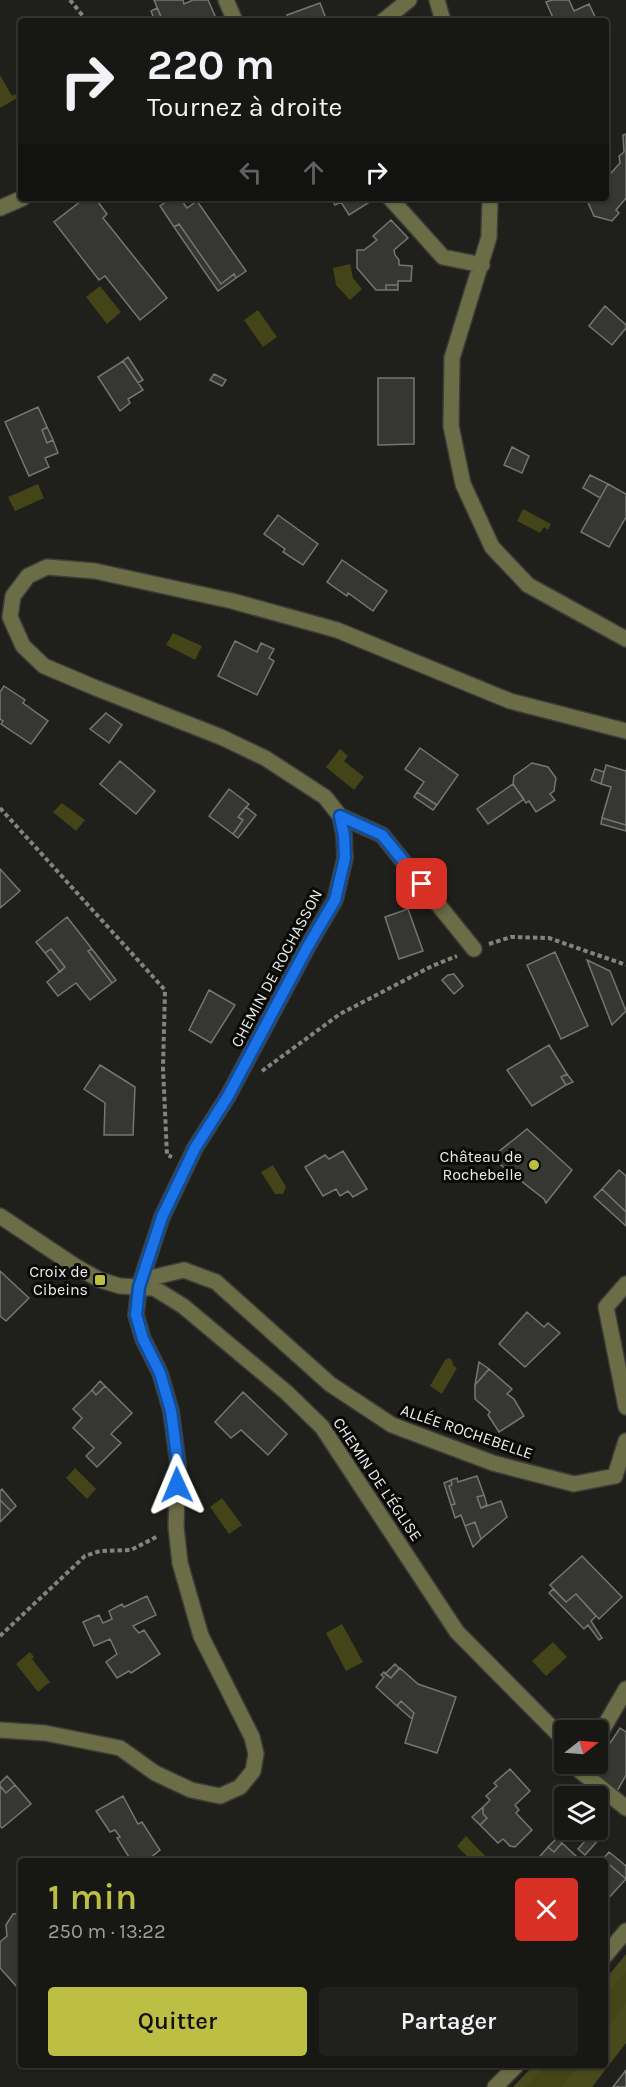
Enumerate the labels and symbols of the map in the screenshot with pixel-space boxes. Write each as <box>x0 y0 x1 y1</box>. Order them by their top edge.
pin <box>396 858 447 909</box>
street label: CHEMIN DE ROCHASSON <box>227 886 326 1050</box>
place label: Château de Rochebelle <box>440 1147 522 1184</box>
marker: Château de Rochebelle <box>527 1158 541 1172</box>
place label: Croix de Cibeins <box>29 1262 88 1299</box>
marker: Croix de Cibeins <box>93 1273 107 1287</box>
street label: ALLÉE ROCHEBELLE <box>398 1400 535 1463</box>
street label: CHEMIN DE L'ÉGLISE <box>329 1414 426 1545</box>
position arrow <box>145 1453 209 1517</box>
north arrow <box>554 1720 608 1774</box>

